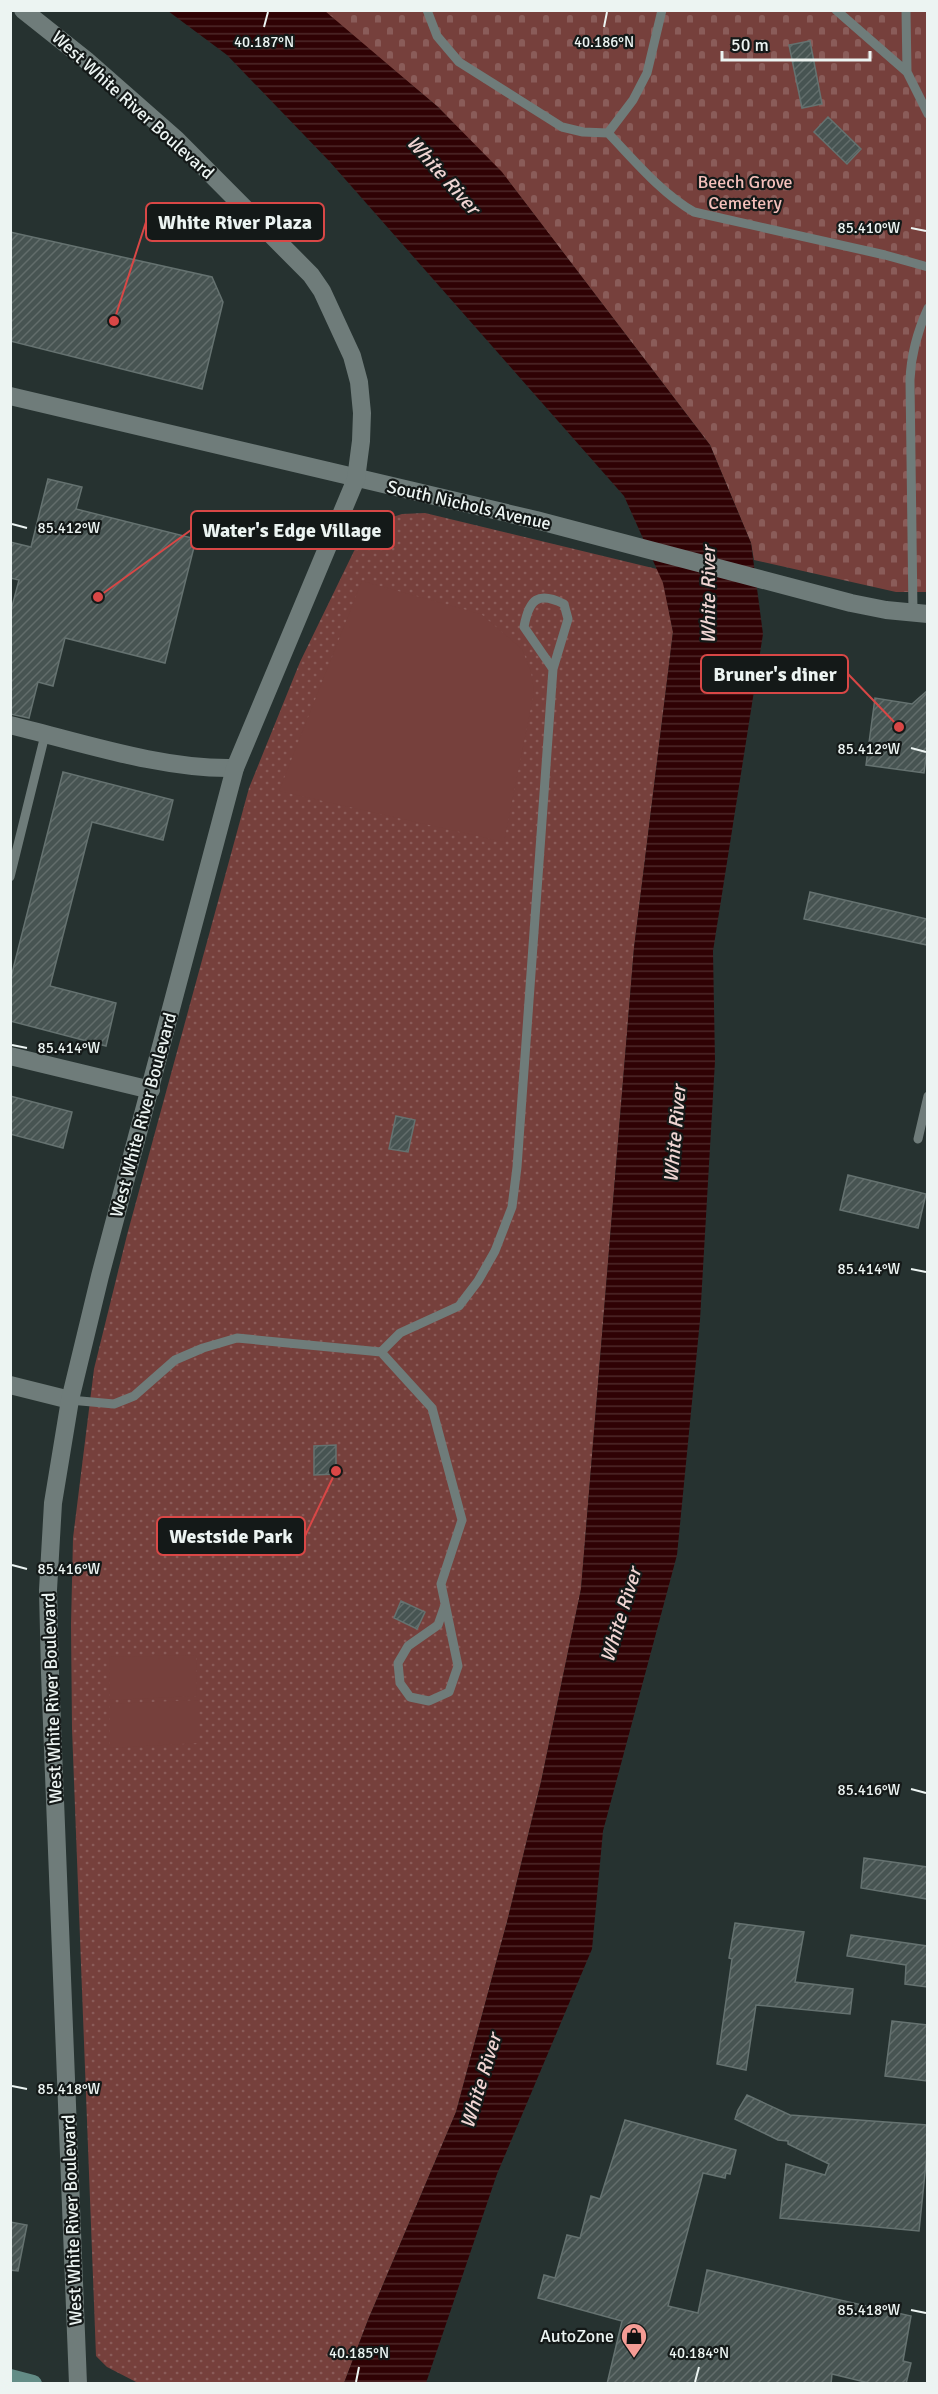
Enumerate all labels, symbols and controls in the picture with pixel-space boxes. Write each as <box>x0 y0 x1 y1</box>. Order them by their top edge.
scale bar <box>722 24 870 62</box>
street label: West White River Boulevard <box>47 26 219 184</box>
text: 40.187°N <box>234 33 294 51</box>
text: 40.186°N <box>574 33 634 51</box>
text: 50 m <box>731 34 769 56</box>
water label: White River <box>401 130 487 222</box>
park label: Beech Grove Cemetery <box>697 171 793 214</box>
callout: White River Plaza <box>146 203 324 241</box>
text: White River Plaza <box>158 210 312 235</box>
text: 85.410°W <box>838 219 901 237</box>
street label: South Nichols Avenue <box>385 475 553 535</box>
callout: Water's Edge Village <box>191 511 394 549</box>
text: Water's Edge Village <box>202 518 382 543</box>
text: 85.412°W <box>38 519 101 537</box>
water label: White River <box>696 543 721 644</box>
callout: Bruner's diner <box>701 655 848 693</box>
text: Bruner's diner <box>713 662 837 687</box>
text: 85.412°W <box>838 740 901 758</box>
street label: West White River Boulevard <box>105 1010 181 1220</box>
text: 85.414°W <box>38 1039 101 1057</box>
water label: White River <box>658 1082 692 1184</box>
text: 85.414°W <box>838 1260 901 1278</box>
callout: Westside Park <box>157 1517 305 1555</box>
text: Westside Park <box>169 1524 293 1549</box>
text: 85.416°W <box>38 1560 101 1578</box>
water label: White River <box>595 1562 648 1665</box>
street label: West White River Boulevard <box>37 1592 67 1804</box>
text: 85.416°W <box>838 1781 901 1799</box>
water label: White River <box>455 2028 508 2131</box>
text: 85.418°W <box>38 2080 101 2098</box>
street label: West White River Boulevard <box>57 2114 87 2326</box>
text: 85.418°W <box>838 2301 901 2319</box>
shop icon: AutoZone <box>619 2321 649 2359</box>
place label: AutoZone <box>540 2325 614 2347</box>
text: 40.185°N <box>329 2344 389 2362</box>
text: 40.184°N <box>669 2344 729 2362</box>

